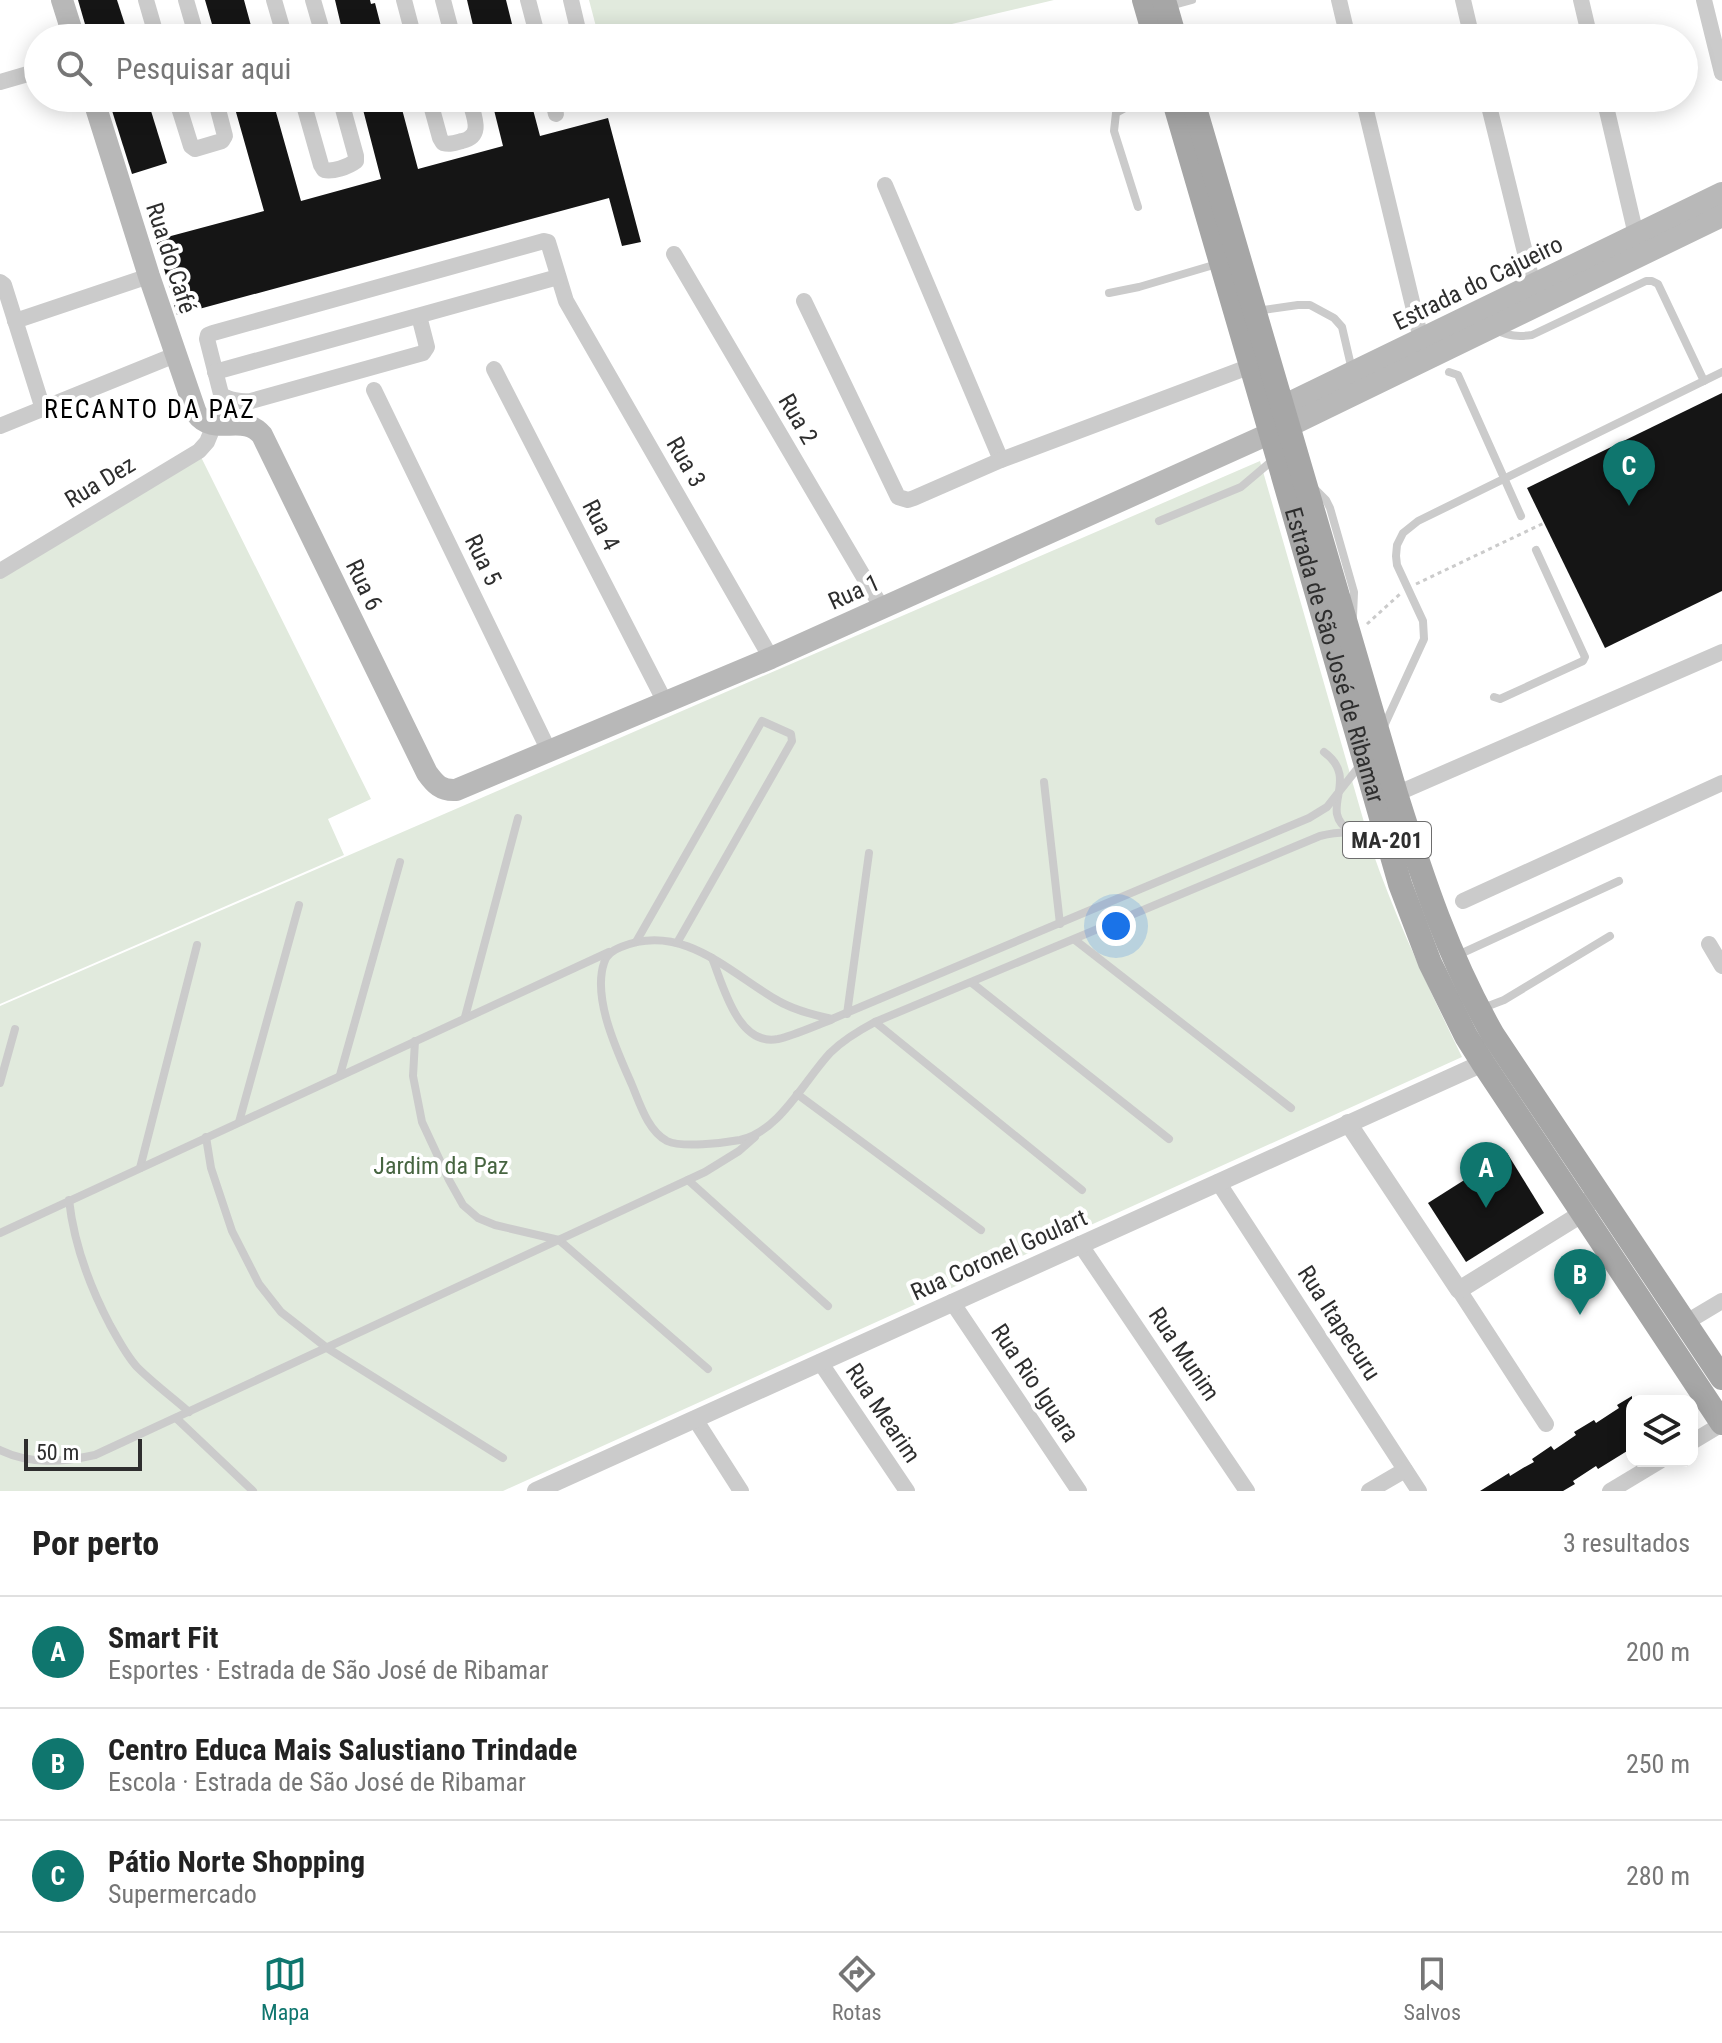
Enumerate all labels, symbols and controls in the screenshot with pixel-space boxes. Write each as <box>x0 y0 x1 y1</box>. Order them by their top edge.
search box <box>24 24 1698 112</box>
icon: search <box>52 46 96 90</box>
text: Pesquisar aqui <box>116 51 291 86</box>
street label: Rua do Café <box>140 199 202 317</box>
street label: Estrada do Cajueiro <box>1389 230 1567 336</box>
street label: Rua 2 <box>773 389 823 449</box>
district label: RECANTO DA PAZ <box>44 394 256 424</box>
street label: Rua 3 <box>661 432 711 492</box>
pin: C <box>1603 440 1655 506</box>
street label: Rua Dez <box>60 450 140 514</box>
street label: Rua 4 <box>576 495 626 555</box>
street label: Estrada de São José de Ribamar <box>1279 504 1390 806</box>
street label: Rua 5 <box>459 530 507 590</box>
street label: Rua 6 <box>340 555 388 615</box>
street label: Rua 1 <box>824 568 884 616</box>
road number: MA-201 <box>1343 822 1431 858</box>
your location <box>1096 906 1136 946</box>
pin: A <box>1460 1142 1512 1208</box>
park label: Jardim da Paz <box>373 1152 509 1180</box>
street label: Rua Coronel Goulart <box>907 1204 1091 1306</box>
pin: B <box>1554 1249 1606 1315</box>
street label: Rua Itapecuru <box>1292 1261 1386 1385</box>
street label: Rua Munim <box>1143 1302 1225 1406</box>
street label: Rua Rio Iguara <box>985 1319 1085 1447</box>
street label: Rua Mearim <box>840 1358 926 1468</box>
map controls <box>1626 1395 1698 1467</box>
button: layers <box>1626 1395 1698 1467</box>
scale bar <box>24 1435 142 1471</box>
text: 50 m <box>36 1440 79 1465</box>
text: Por perto <box>32 1523 159 1563</box>
text: 3 resultados <box>1563 1528 1690 1558</box>
text: Smart Fit <box>108 1620 218 1655</box>
text: A <box>50 1637 66 1667</box>
text: 200 m <box>1626 1637 1690 1667</box>
text: Esportes · Estrada de São José de Ribamar <box>108 1655 549 1685</box>
text: Centro Educa Mais Salustiano Trindade <box>108 1732 577 1767</box>
text: B <box>51 1749 65 1779</box>
text: 250 m <box>1626 1749 1690 1779</box>
text: Escola · Estrada de São José de Ribamar <box>108 1767 526 1797</box>
text: Pátio Norte Shopping <box>108 1844 365 1879</box>
text: C <box>51 1861 65 1891</box>
text: 280 m <box>1626 1861 1690 1891</box>
text: Supermercado <box>108 1879 257 1909</box>
tab: Mapa <box>261 1952 310 2025</box>
tab: Rotas <box>832 1952 882 2025</box>
tab: Salvos <box>1404 1952 1461 2025</box>

